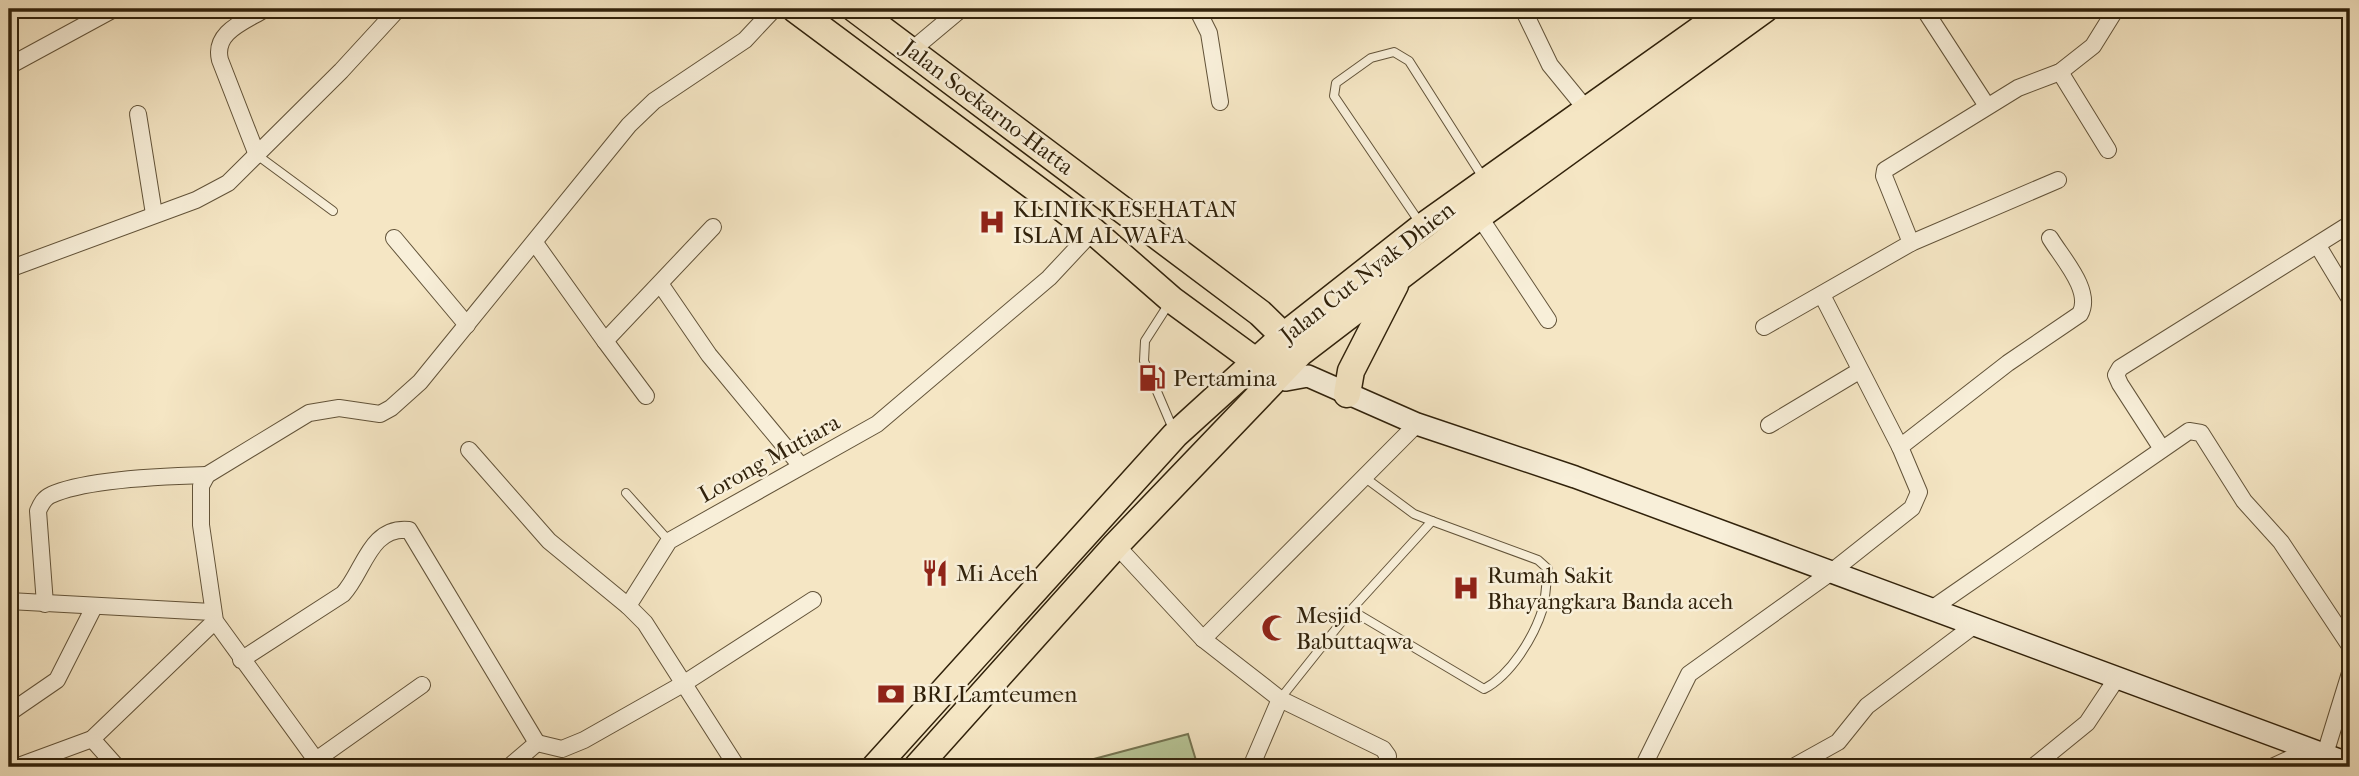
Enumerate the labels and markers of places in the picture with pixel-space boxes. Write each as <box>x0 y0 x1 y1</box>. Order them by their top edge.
place label: KLINIK KESEHATAN ISLAM AL WAFA <box>1013 196 1237 249</box>
hospital icon: KLINIK KESEHATAN ISLAM AL WAFA <box>977 207 1007 237</box>
fuel station icon: Pertamina <box>1137 363 1167 393</box>
place label: Pertamina <box>1173 365 1277 392</box>
restaurant icon: Mi Aceh <box>920 558 950 588</box>
place label: Mi Aceh <box>956 560 1038 587</box>
place label: Rumah Sakit Bhayangkara Banda aceh <box>1487 562 1733 615</box>
hospital icon: Rumah Sakit Bhayangkara Banda aceh <box>1451 573 1481 603</box>
place label: Mesjid Babuttaqwa <box>1296 602 1413 655</box>
mosque icon: Mesjid Babuttaqwa <box>1260 613 1290 643</box>
bank icon: BRI Lamteumen <box>876 679 906 709</box>
place label: BRI Lamteumen <box>912 681 1078 708</box>

